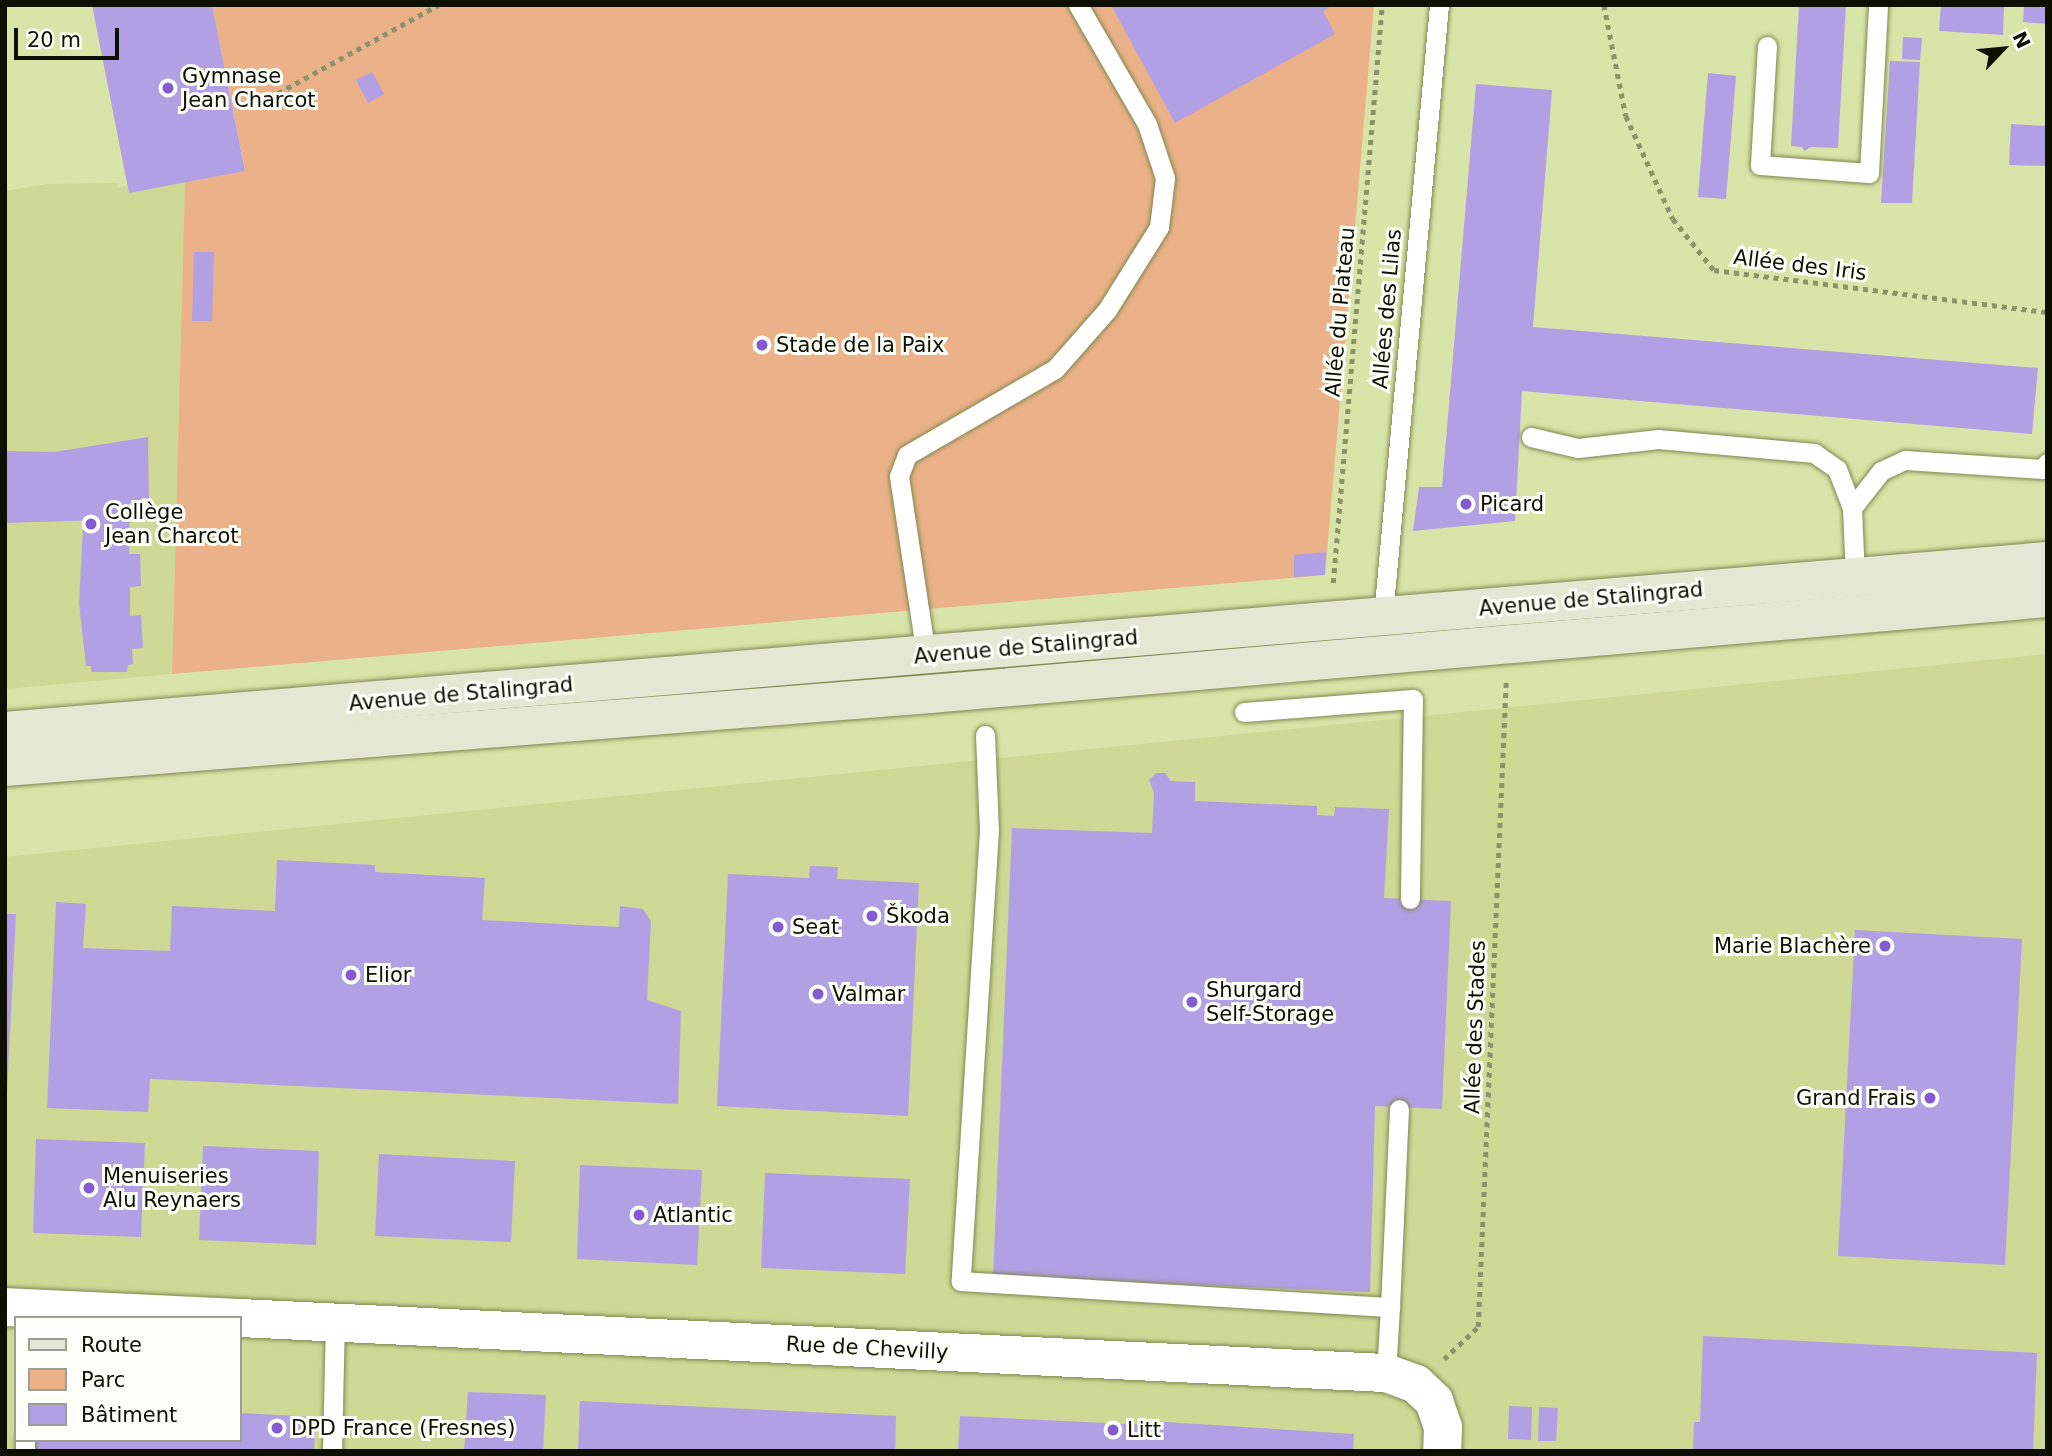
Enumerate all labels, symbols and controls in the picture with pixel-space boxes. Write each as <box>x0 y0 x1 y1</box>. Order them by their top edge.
scale bar <box>18 14 122 58</box>
north arrow <box>1968 14 2038 84</box>
text: 20 m <box>27 28 81 52</box>
text: N <box>2009 28 2035 52</box>
place label: Gymnase Jean Charcot <box>182 63 316 113</box>
marker: Gymnase Jean Charcot <box>160 80 176 96</box>
street label: Allée du Plateau <box>1320 226 1360 398</box>
street label: Allées des Lilas <box>1367 228 1407 390</box>
street label: Allée des Iris <box>1732 244 1868 286</box>
place label: Stade de la Paix <box>776 332 945 358</box>
marker: Stade de la Paix <box>754 337 770 353</box>
place label: Picard <box>1480 491 1544 517</box>
marker: Picard <box>1458 496 1474 512</box>
place label: Collège Jean Charcot <box>105 499 239 549</box>
marker: Collège Jean Charcot <box>83 516 99 532</box>
street label: Avenue de Stalingrad <box>1478 577 1704 621</box>
street label: Avenue de Stalingrad <box>913 625 1139 669</box>
street label: Avenue de Stalingrad <box>348 672 574 716</box>
place label: Škoda <box>886 903 950 929</box>
marker: Škoda <box>864 908 880 924</box>
place label: Seat <box>792 914 839 940</box>
marker: Seat <box>770 919 786 935</box>
place label: Marie Blachère <box>1714 933 1871 959</box>
marker: Marie Blachère <box>1877 938 1893 954</box>
street label: Allée des Stades <box>1459 940 1491 1114</box>
place label: Elior <box>365 962 411 988</box>
marker: Elior <box>343 967 359 983</box>
place label: Shurgard Self-Storage <box>1206 977 1334 1027</box>
place label: Valmar <box>832 981 905 1007</box>
marker: Valmar <box>810 986 826 1002</box>
marker: Shurgard Self-Storage <box>1184 994 1200 1010</box>
place label: Grand Frais <box>1796 1085 1916 1111</box>
marker: Grand Frais <box>1922 1090 1938 1106</box>
place label: Menuiseries Alu Reynaers <box>103 1163 241 1213</box>
marker: Menuiseries Alu Reynaers <box>81 1180 97 1196</box>
place label: Atlantic <box>653 1202 733 1228</box>
marker: Atlantic <box>631 1207 647 1223</box>
legend <box>14 1316 242 1442</box>
street label: Rue de Chevilly <box>785 1331 949 1365</box>
text: Route <box>81 1333 142 1357</box>
text: Parc <box>81 1368 125 1392</box>
text: Bâtiment <box>81 1403 177 1427</box>
place label: DPD France (Fresnes) <box>291 1415 515 1441</box>
place label: Litt <box>1127 1417 1161 1443</box>
marker: DPD France (Fresnes) <box>269 1420 285 1436</box>
marker: Litt <box>1105 1422 1121 1438</box>

